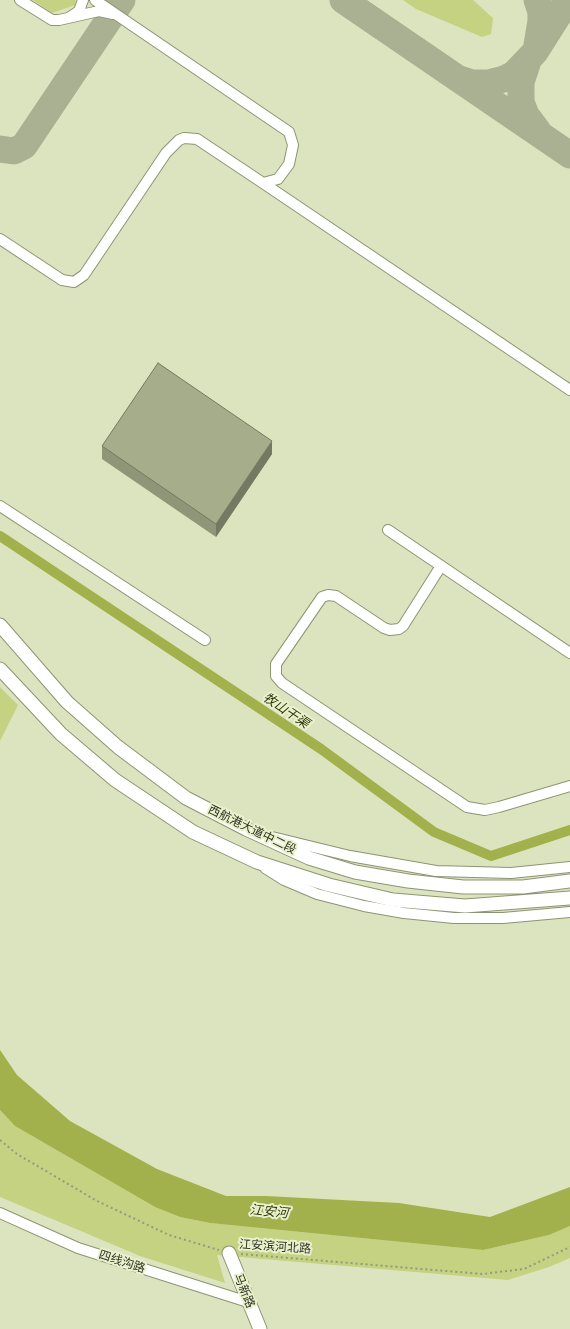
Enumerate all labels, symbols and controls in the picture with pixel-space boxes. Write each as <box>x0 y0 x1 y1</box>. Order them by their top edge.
water label: 牧山干渠 <box>260 690 312 732</box>
street label: 西航港大道中二段 <box>206 802 298 858</box>
water label: 江安河 <box>249 1202 289 1222</box>
street label: 江安滨河北路 <box>239 1237 311 1257</box>
street label: 四线沟路 <box>97 1248 147 1276</box>
street label: 马新路 <box>231 1272 257 1310</box>

